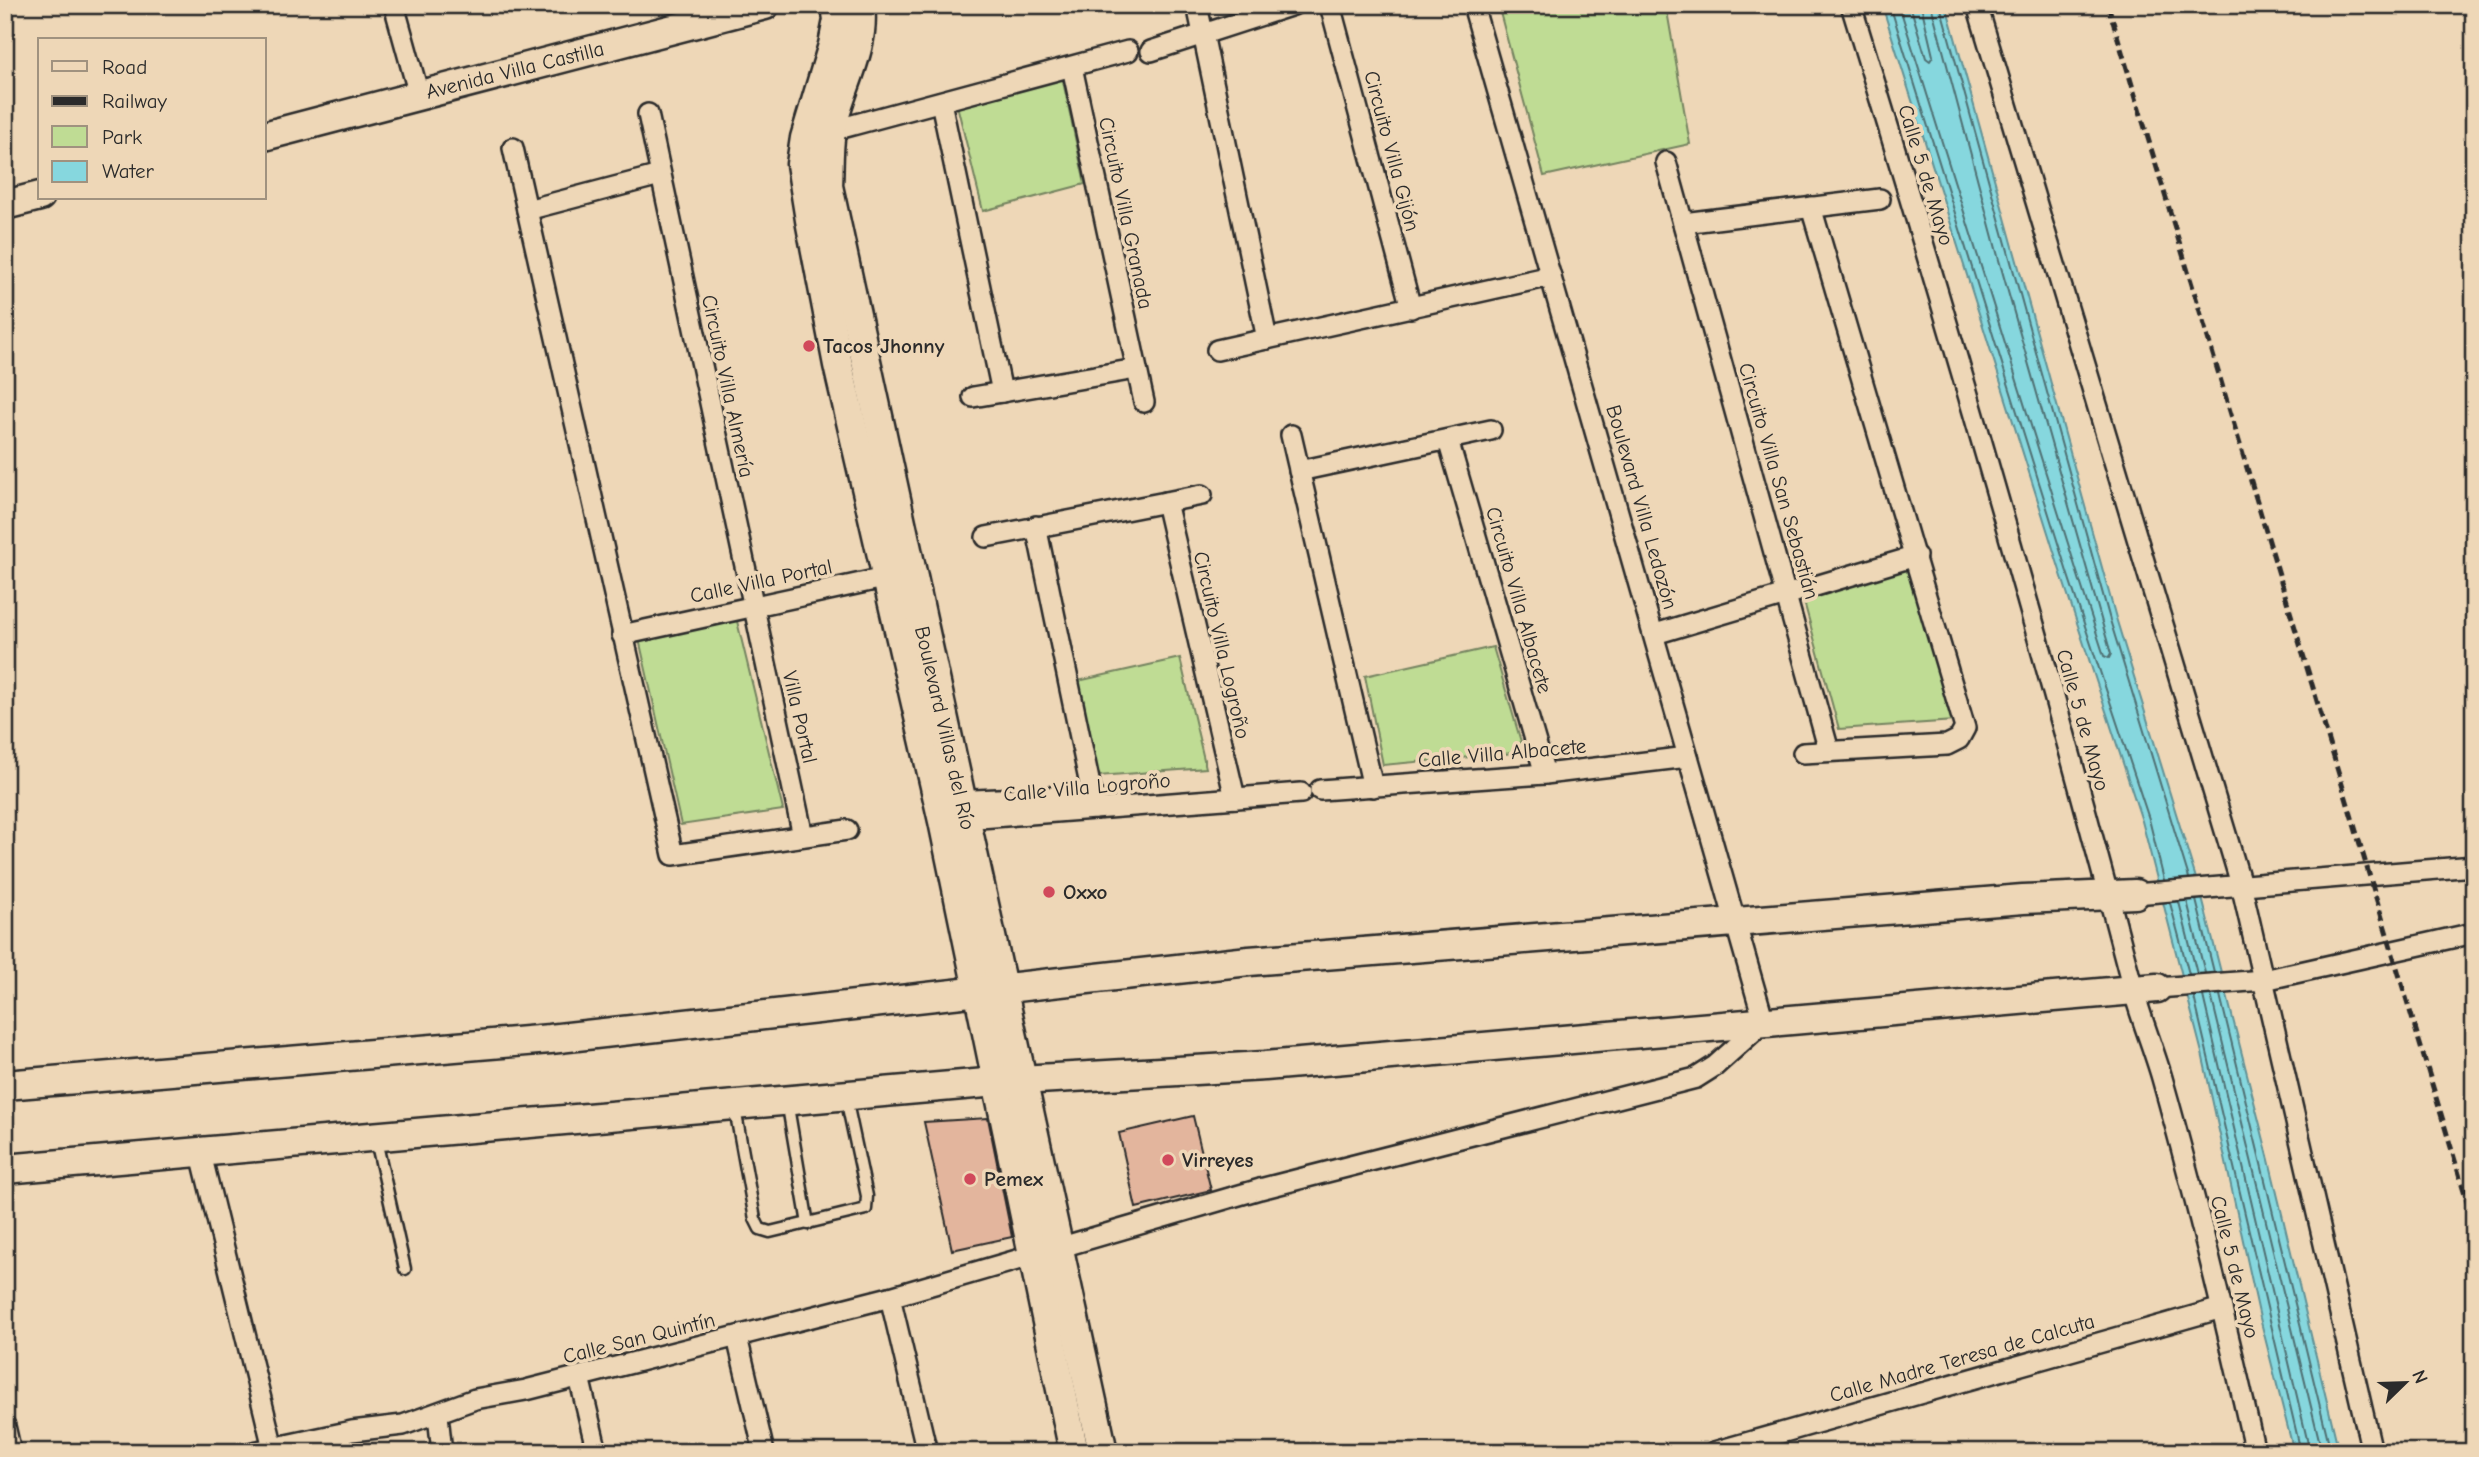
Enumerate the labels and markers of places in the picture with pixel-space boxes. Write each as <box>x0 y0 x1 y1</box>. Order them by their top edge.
place label: Tacos Jhonny <box>823 334 945 358</box>
marker: Tacos Jhonny <box>801 338 817 354</box>
place label: Oxxo <box>1063 880 1108 904</box>
marker: Oxxo <box>1041 884 1057 900</box>
place label: Virreyes <box>1182 1148 1254 1172</box>
marker: Virreyes <box>1160 1152 1176 1168</box>
place label: Pemex <box>984 1167 1044 1191</box>
marker: Pemex <box>962 1171 978 1187</box>

